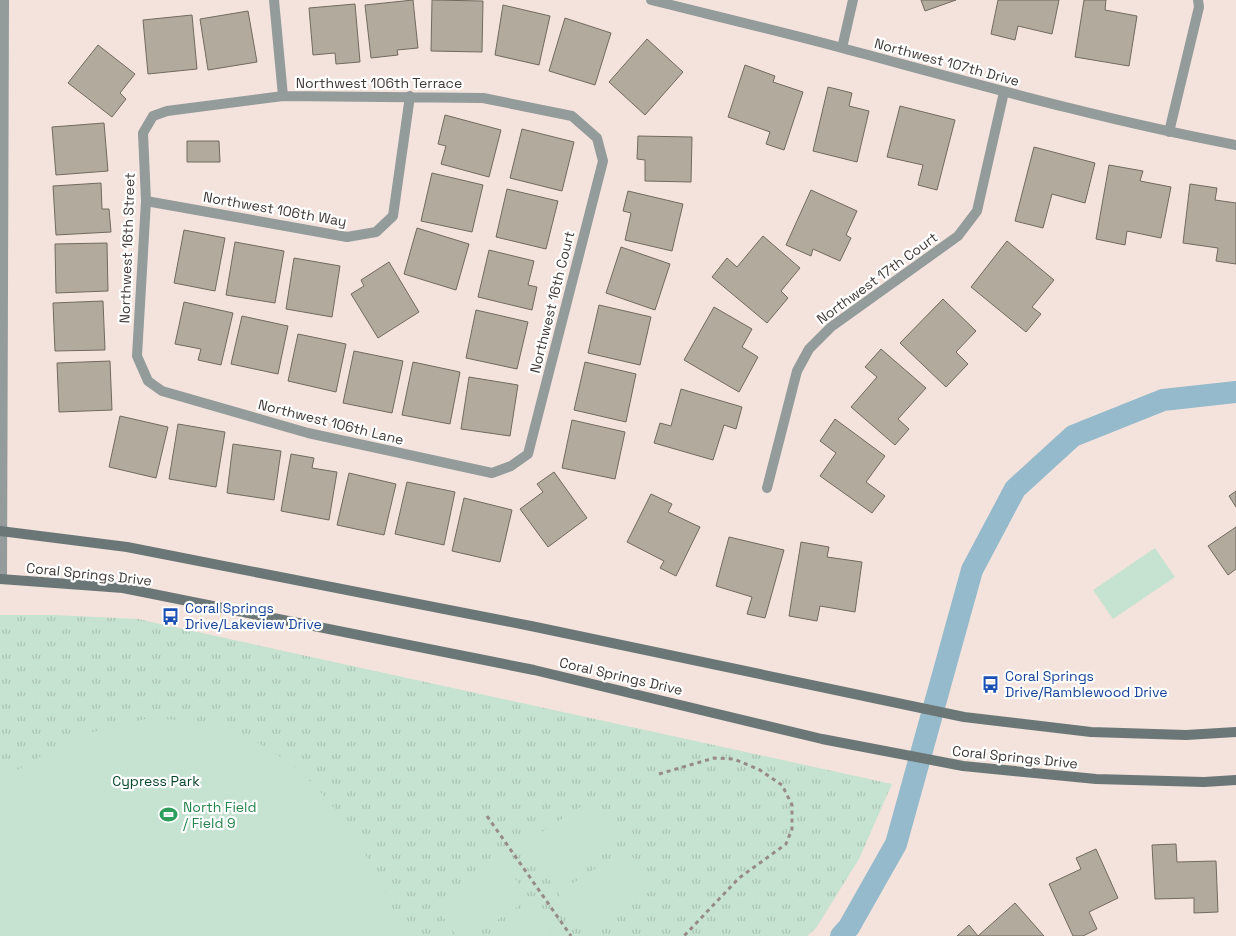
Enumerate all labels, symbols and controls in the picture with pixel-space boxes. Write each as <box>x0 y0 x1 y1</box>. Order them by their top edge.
street label: Northwest 107th Drive <box>872 34 1022 90</box>
street label: Northwest 106th Terrace <box>296 74 462 92</box>
street label: Northwest 16th Street <box>115 172 139 324</box>
street label: Northwest 106th Way <box>202 188 348 230</box>
street label: Northwest 17th Court <box>813 228 941 328</box>
street label: Northwest 16th Court <box>526 229 578 375</box>
street label: Northwest 106th Lane <box>256 395 406 449</box>
street label: Coral Springs Drive <box>25 558 153 590</box>
place label: Coral Springs Drive/Lakeview Drive <box>185 599 322 633</box>
bus stop icon: Coral Springs Drive/Lakeview Drive <box>161 606 181 626</box>
street label: Coral Springs Drive <box>558 653 684 699</box>
place label: Coral Springs Drive/Ramblewood Drive <box>1005 667 1168 701</box>
bus stop icon: Coral Springs Drive/Ramblewood Drive <box>981 674 1001 694</box>
street label: Coral Springs Drive <box>951 741 1079 773</box>
park label: Cypress Park <box>112 772 200 790</box>
place label: North Field / Field 9 <box>183 798 257 832</box>
sports icon: North Field / Field 9 <box>159 805 179 825</box>

